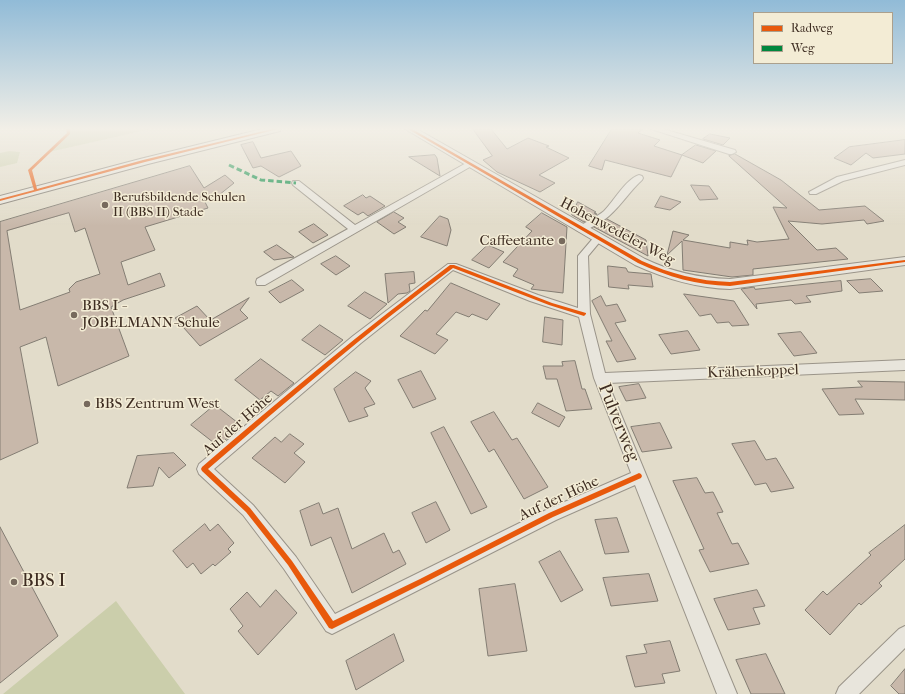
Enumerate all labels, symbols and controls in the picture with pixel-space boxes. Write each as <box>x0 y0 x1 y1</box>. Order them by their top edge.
legend <box>753 12 893 64</box>
text: Radweg <box>791 21 833 35</box>
text: Weg <box>791 41 814 55</box>
place label: Berufsbildende Schulen II (BBS II) Stade <box>113 190 246 221</box>
street label: Hohenwedeler Weg <box>557 194 677 270</box>
marker: Berufsbildende Schulen II (BBS II) Stade <box>100 200 110 210</box>
place label: Caffeetante <box>480 232 554 250</box>
marker: Caffeetante <box>557 236 567 246</box>
place label: BBS I - JOBELMANN-Schule <box>82 297 220 332</box>
marker: BBS I - JOBELMANN-Schule <box>69 310 79 320</box>
street label: Krähenkoppel <box>707 361 799 383</box>
street label: Pulverweg <box>593 381 643 465</box>
street label: Auf der Höhe <box>200 390 276 460</box>
place label: BBS Zentrum West <box>95 395 220 413</box>
marker: BBS Zentrum West <box>82 399 92 409</box>
street label: Auf der Höhe <box>516 473 602 525</box>
place label: BBS I <box>22 571 65 593</box>
marker: BBS I <box>9 577 19 587</box>

